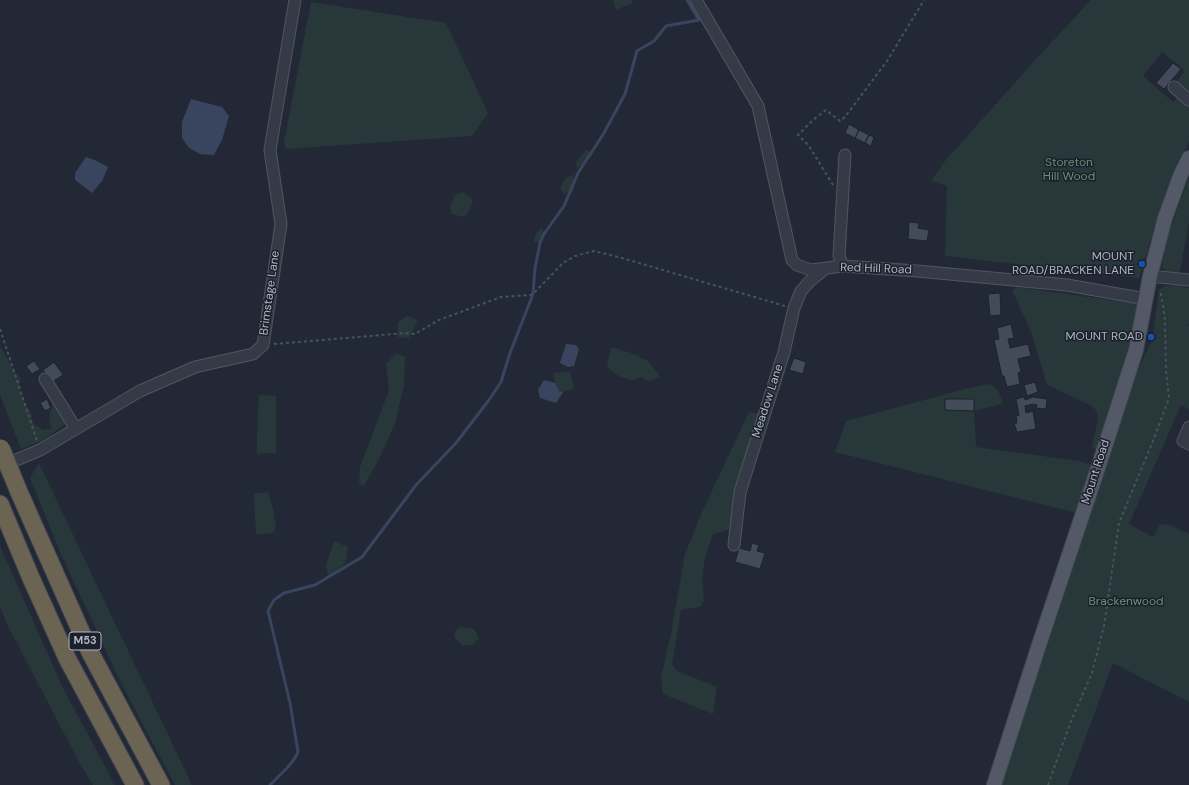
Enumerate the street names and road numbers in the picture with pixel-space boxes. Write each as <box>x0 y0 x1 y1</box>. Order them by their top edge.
street label: Brimstage Lane <box>257 250 283 336</box>
street label: Red Hill Road <box>840 261 912 277</box>
street label: Meadow Lane <box>749 362 787 440</box>
street label: Mount Road <box>1079 438 1113 506</box>
road number: M53 <box>69 632 101 650</box>

